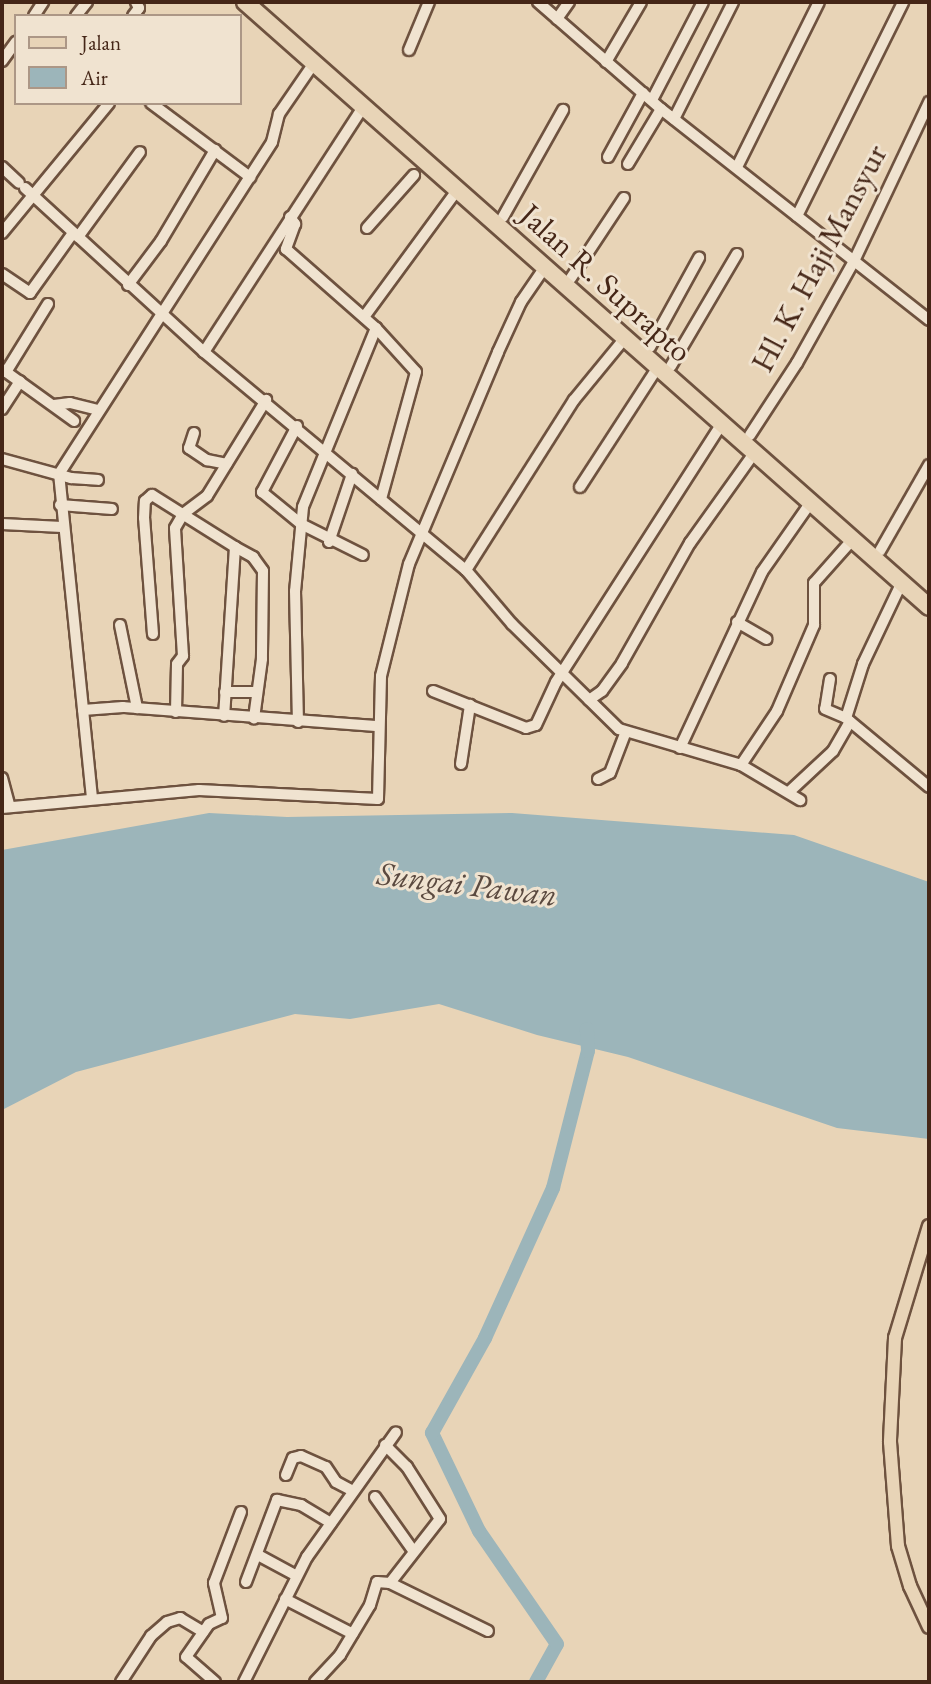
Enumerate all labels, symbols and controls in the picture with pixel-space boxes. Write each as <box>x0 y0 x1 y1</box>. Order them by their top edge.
legend <box>14 14 242 105</box>
text: Jalan <box>81 29 121 56</box>
text: Air <box>81 64 108 91</box>
street label: Hl. K. Haji Mansyur <box>743 138 895 378</box>
street label: Jalan R. Suprapto <box>512 196 700 370</box>
water label: Sungai Pawan <box>375 853 559 915</box>

